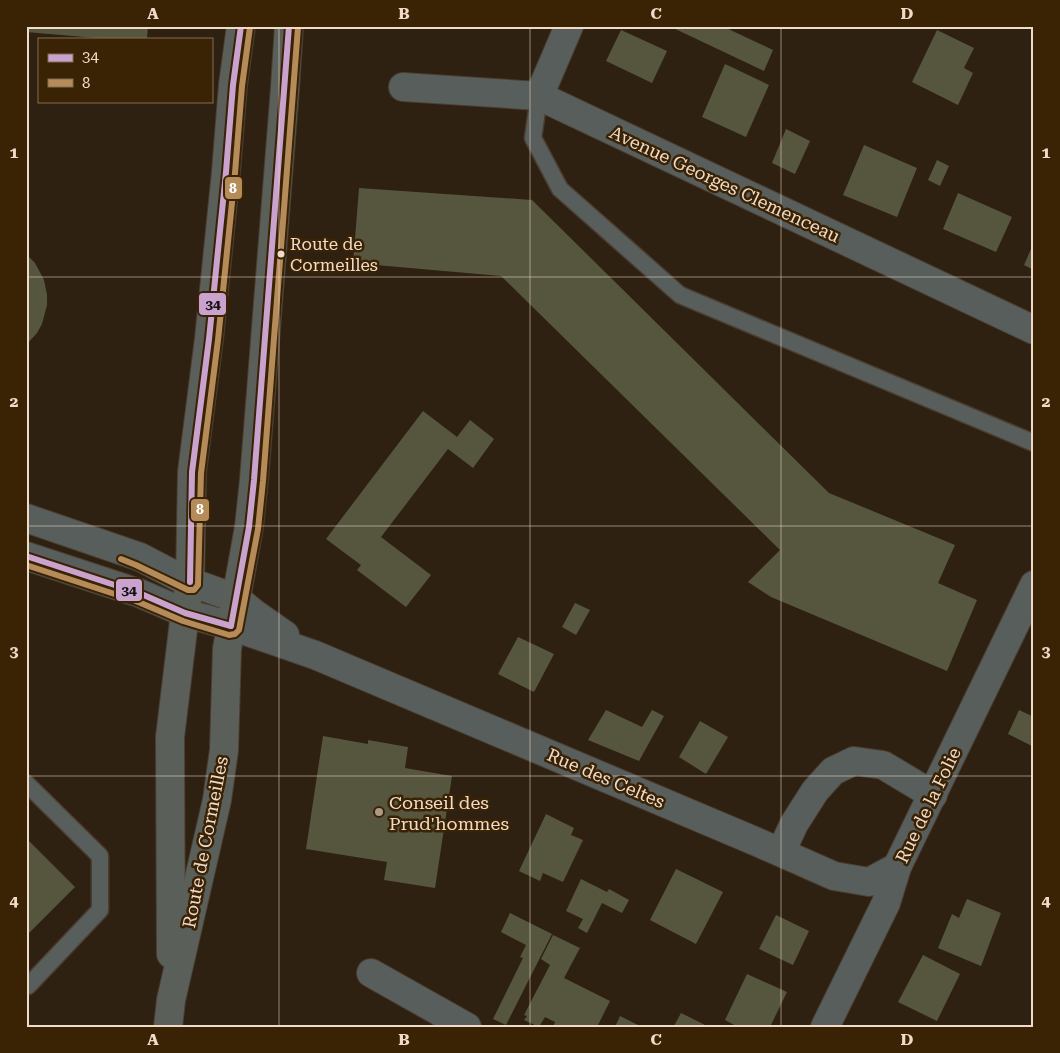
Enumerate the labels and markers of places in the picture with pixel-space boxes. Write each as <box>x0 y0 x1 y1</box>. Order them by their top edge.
place label: Route de Cormeilles <box>290 234 378 275</box>
marker: Route de Cormeilles <box>276 249 286 259</box>
place label: Conseil des Prud'hommes <box>389 792 509 834</box>
marker: Conseil des Prud'hommes <box>373 806 385 818</box>

